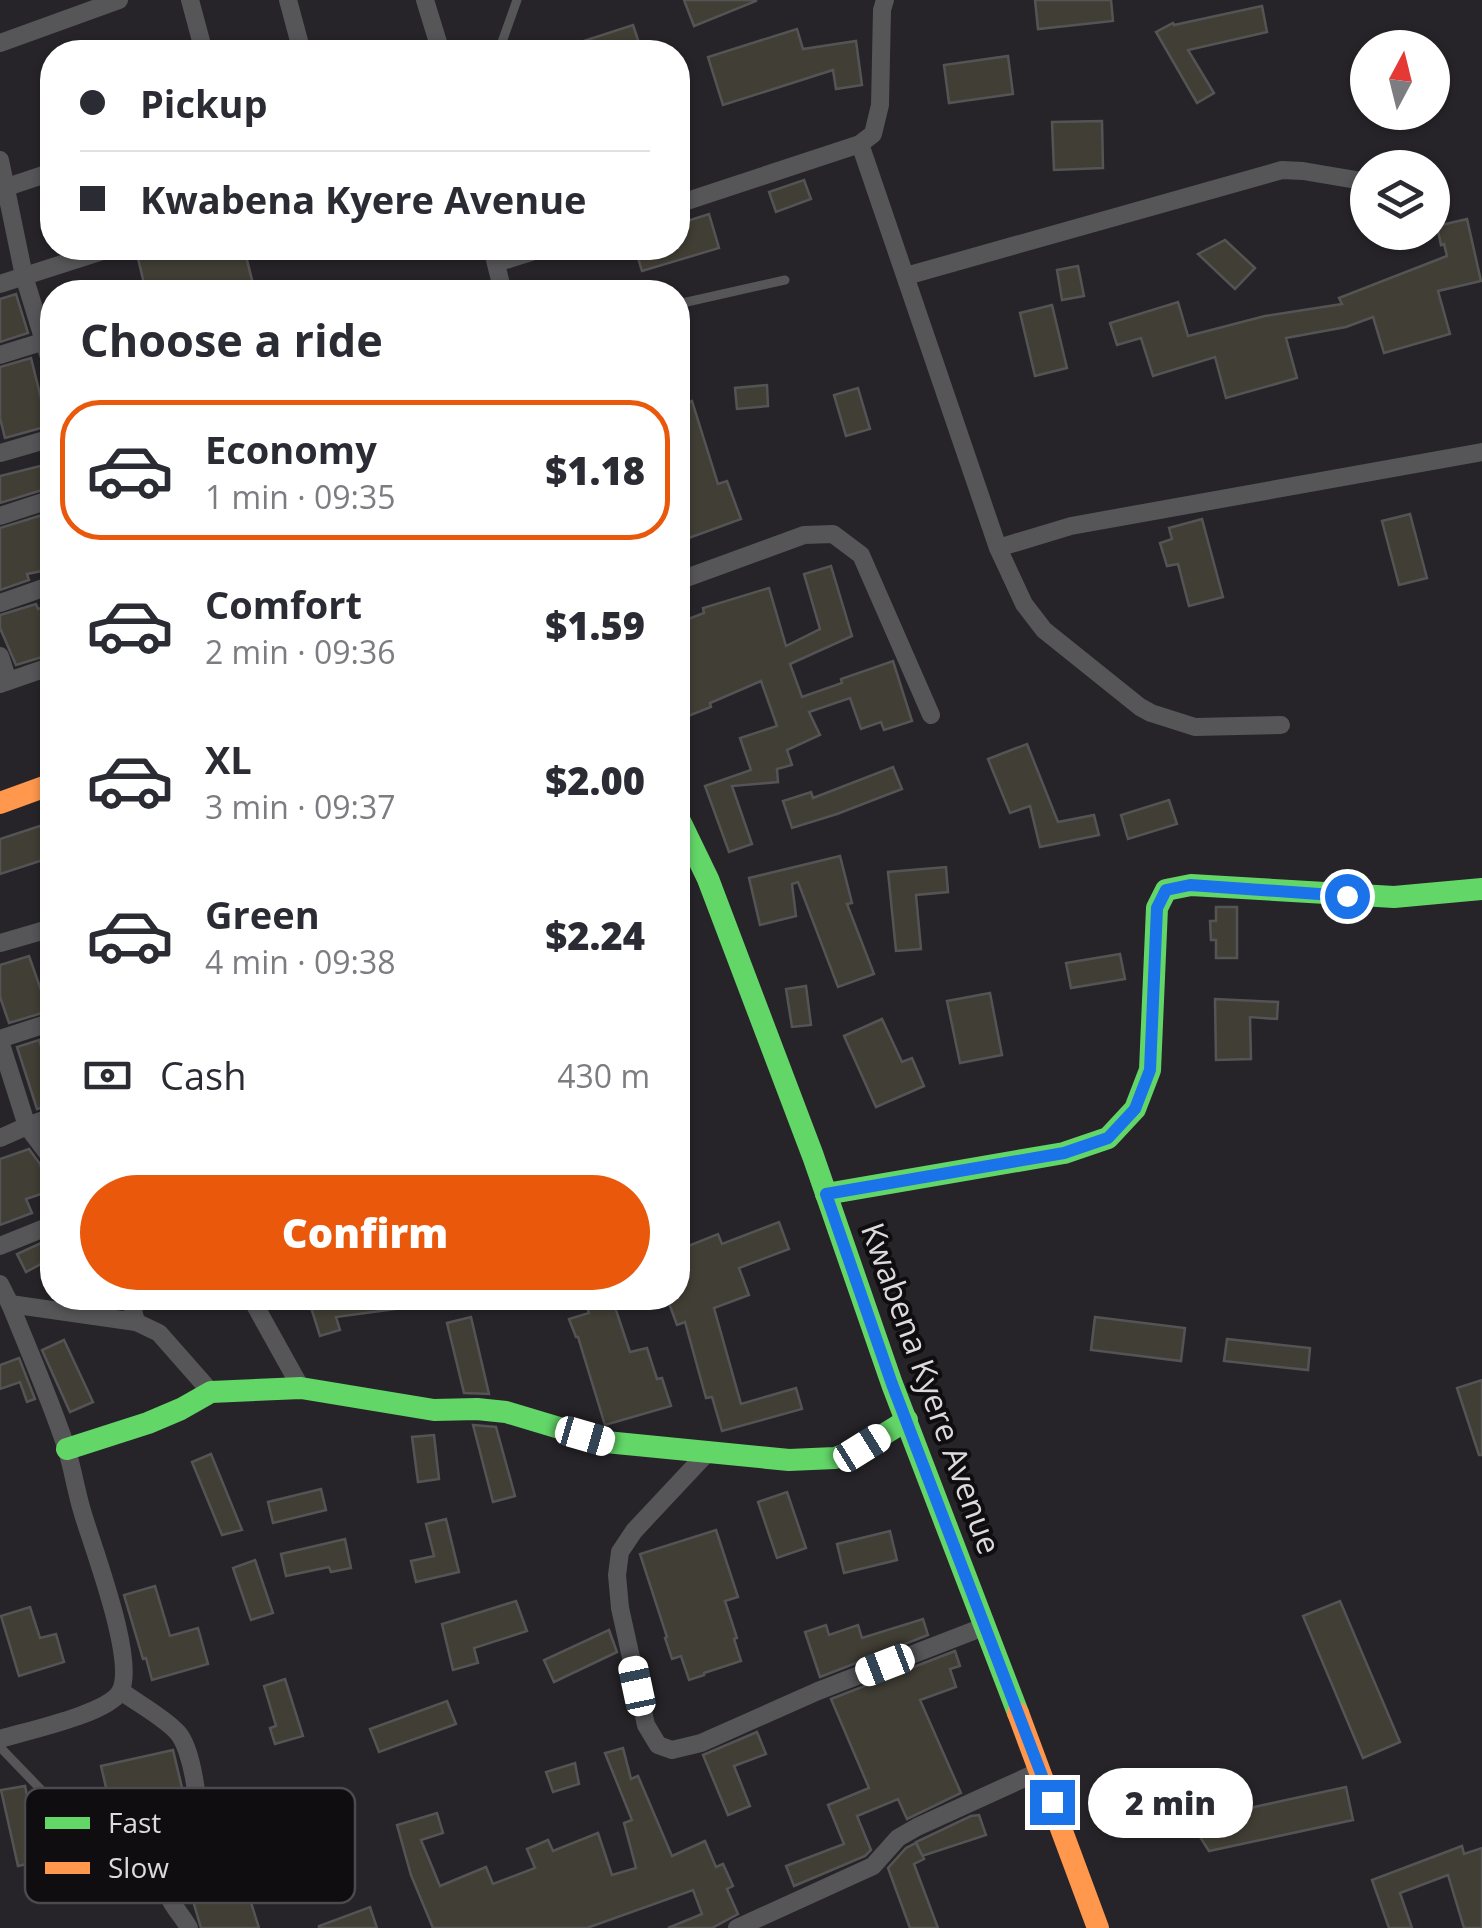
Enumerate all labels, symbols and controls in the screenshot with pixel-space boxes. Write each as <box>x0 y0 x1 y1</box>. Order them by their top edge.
north arrow <box>1350 30 1450 130</box>
map controls <box>1350 30 1450 250</box>
text: Pickup <box>140 77 268 129</box>
button: layers <box>1350 150 1450 250</box>
text: Kwabena Kyere Avenue <box>140 173 587 225</box>
text: Choose a ride <box>80 309 383 370</box>
text: Economy <box>205 423 377 475</box>
icon: car <box>85 425 175 515</box>
text: $1.18 <box>545 444 645 496</box>
text: 1 min · 09:35 <box>205 475 396 518</box>
text: Comfort <box>205 578 362 630</box>
icon: car <box>85 580 175 670</box>
text: $1.59 <box>545 599 645 651</box>
text: 2 min · 09:36 <box>205 630 396 673</box>
text: XL <box>205 733 252 785</box>
icon: car <box>85 735 175 825</box>
text: $2.00 <box>545 754 645 806</box>
text: 3 min · 09:37 <box>205 785 396 828</box>
route start <box>1325 874 1370 919</box>
text: Green <box>205 888 320 940</box>
icon: car <box>85 890 175 980</box>
text: $2.24 <box>545 909 645 961</box>
text: 4 min · 09:38 <box>205 940 396 983</box>
icon: cash <box>80 1048 135 1103</box>
text: Cash <box>160 1049 246 1101</box>
text: 430 m <box>557 1054 650 1097</box>
button: Confirm <box>80 1175 650 1290</box>
street label: Kwabena Kyere Avenue <box>852 1216 1012 1560</box>
car <box>552 1413 618 1459</box>
car <box>829 1419 895 1477</box>
car <box>852 1640 918 1690</box>
car <box>616 1654 658 1718</box>
callout: 2 min <box>1087 1767 1252 1837</box>
route end <box>1030 1780 1075 1825</box>
text: 2 min <box>1125 1781 1216 1824</box>
legend <box>25 1788 355 1903</box>
text: Fast <box>108 1803 161 1841</box>
text: Slow <box>108 1848 169 1886</box>

